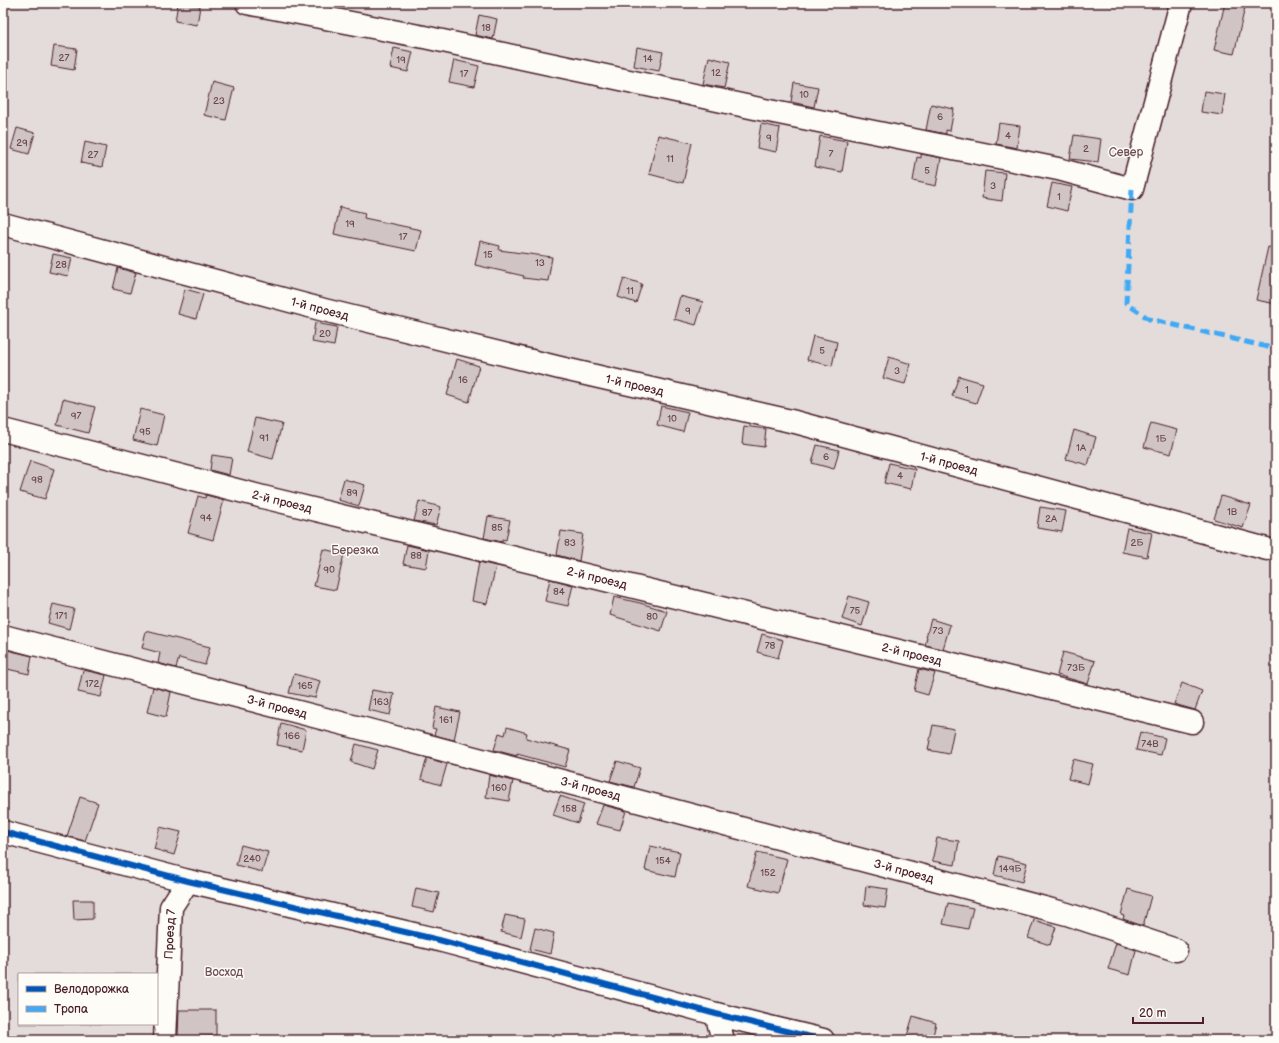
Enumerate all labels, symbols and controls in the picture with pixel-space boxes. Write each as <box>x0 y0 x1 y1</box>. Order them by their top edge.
house number: 18 <box>481 22 491 34</box>
house number: 27 <box>59 52 69 64</box>
house number: 14 <box>643 53 653 65</box>
house number: 19 <box>396 54 406 66</box>
house number: 12 <box>711 67 721 79</box>
house number: 17 <box>460 68 468 80</box>
house number: 10 <box>799 89 809 101</box>
house number: 23 <box>213 95 225 107</box>
house number: 6 <box>937 111 943 123</box>
house number: 4 <box>1005 130 1011 142</box>
house number: 9 <box>766 132 772 144</box>
house number: 29 <box>16 137 28 149</box>
house number: 2 <box>1083 143 1089 155</box>
park label: Север <box>1109 145 1143 160</box>
house number: 7 <box>829 148 834 160</box>
house number: 27 <box>88 149 98 161</box>
house number: 11 <box>666 153 674 165</box>
house number: 5 <box>924 165 930 177</box>
house number: 3 <box>990 180 996 192</box>
house number: 1 <box>1057 191 1061 203</box>
house number: 19 <box>345 218 355 230</box>
house number: 17 <box>399 231 407 243</box>
house number: 15 <box>483 249 493 261</box>
house number: 13 <box>535 257 545 269</box>
house number: 28 <box>55 259 67 271</box>
house number: 11 <box>626 285 634 297</box>
street label: 1-й проезд <box>289 294 351 323</box>
house number: 9 <box>685 305 691 317</box>
house number: 20 <box>319 328 331 340</box>
house number: 5 <box>819 345 825 357</box>
house number: 3 <box>894 365 900 377</box>
street label: 1-й проезд <box>604 371 666 399</box>
house number: 16 <box>458 374 468 386</box>
house number: 1 <box>965 384 969 396</box>
house number: 97 <box>71 410 81 422</box>
house number: 10 <box>667 413 677 425</box>
house number: 95 <box>139 426 151 438</box>
house number: 91 <box>259 432 269 444</box>
house number: 1Б <box>1156 433 1166 445</box>
house number: 1А <box>1076 442 1087 454</box>
street label: 1-й проезд <box>919 449 980 479</box>
house number: 6 <box>823 451 829 463</box>
house number: 4 <box>897 470 903 482</box>
house number: 98 <box>31 474 43 486</box>
street label: 2-й проезд <box>250 487 314 516</box>
house number: 89 <box>346 487 358 499</box>
house number: 1В <box>1227 506 1238 518</box>
house number: 87 <box>422 507 432 519</box>
house number: 94 <box>200 512 212 524</box>
house number: 2А <box>1045 513 1058 525</box>
house number: 85 <box>491 522 503 534</box>
house number: 83 <box>564 537 576 549</box>
house number: 2Б <box>1131 537 1143 549</box>
park label: Березка <box>331 543 379 558</box>
house number: 88 <box>410 550 422 562</box>
street label: 2-й проезд <box>565 563 629 593</box>
house number: 90 <box>323 564 335 576</box>
house number: 84 <box>553 586 565 598</box>
house number: 75 <box>850 605 861 617</box>
house number: 171 <box>55 610 67 622</box>
house number: 80 <box>646 611 658 623</box>
house number: 73 <box>932 625 944 637</box>
house number: 78 <box>765 640 776 652</box>
street label: 2-й проезд <box>880 640 944 669</box>
house number: 73Б <box>1067 662 1085 674</box>
house number: 172 <box>85 678 99 690</box>
house number: 165 <box>297 680 313 692</box>
street label: 3-й проезд <box>245 692 309 722</box>
house number: 163 <box>373 696 389 708</box>
house number: 161 <box>439 714 453 726</box>
house number: 166 <box>284 730 300 742</box>
house number: 74В <box>1141 738 1159 750</box>
street label: 3-й проезд <box>559 774 623 804</box>
house number: 160 <box>491 782 507 794</box>
house number: 158 <box>561 803 577 815</box>
house number: 240 <box>243 853 261 865</box>
house number: 154 <box>655 855 671 867</box>
street label: 3-й проезд <box>872 856 936 886</box>
house number: 149Б <box>999 863 1021 875</box>
house number: 152 <box>760 867 776 879</box>
street label: Проезд 7 <box>161 908 178 960</box>
park label: Восход <box>205 965 244 980</box>
legend <box>18 973 158 1025</box>
text: Велодорожка <box>54 982 129 997</box>
scale bar <box>1133 999 1203 1025</box>
text: Тропа <box>54 1002 88 1017</box>
text: 20 m <box>1139 1006 1166 1021</box>

